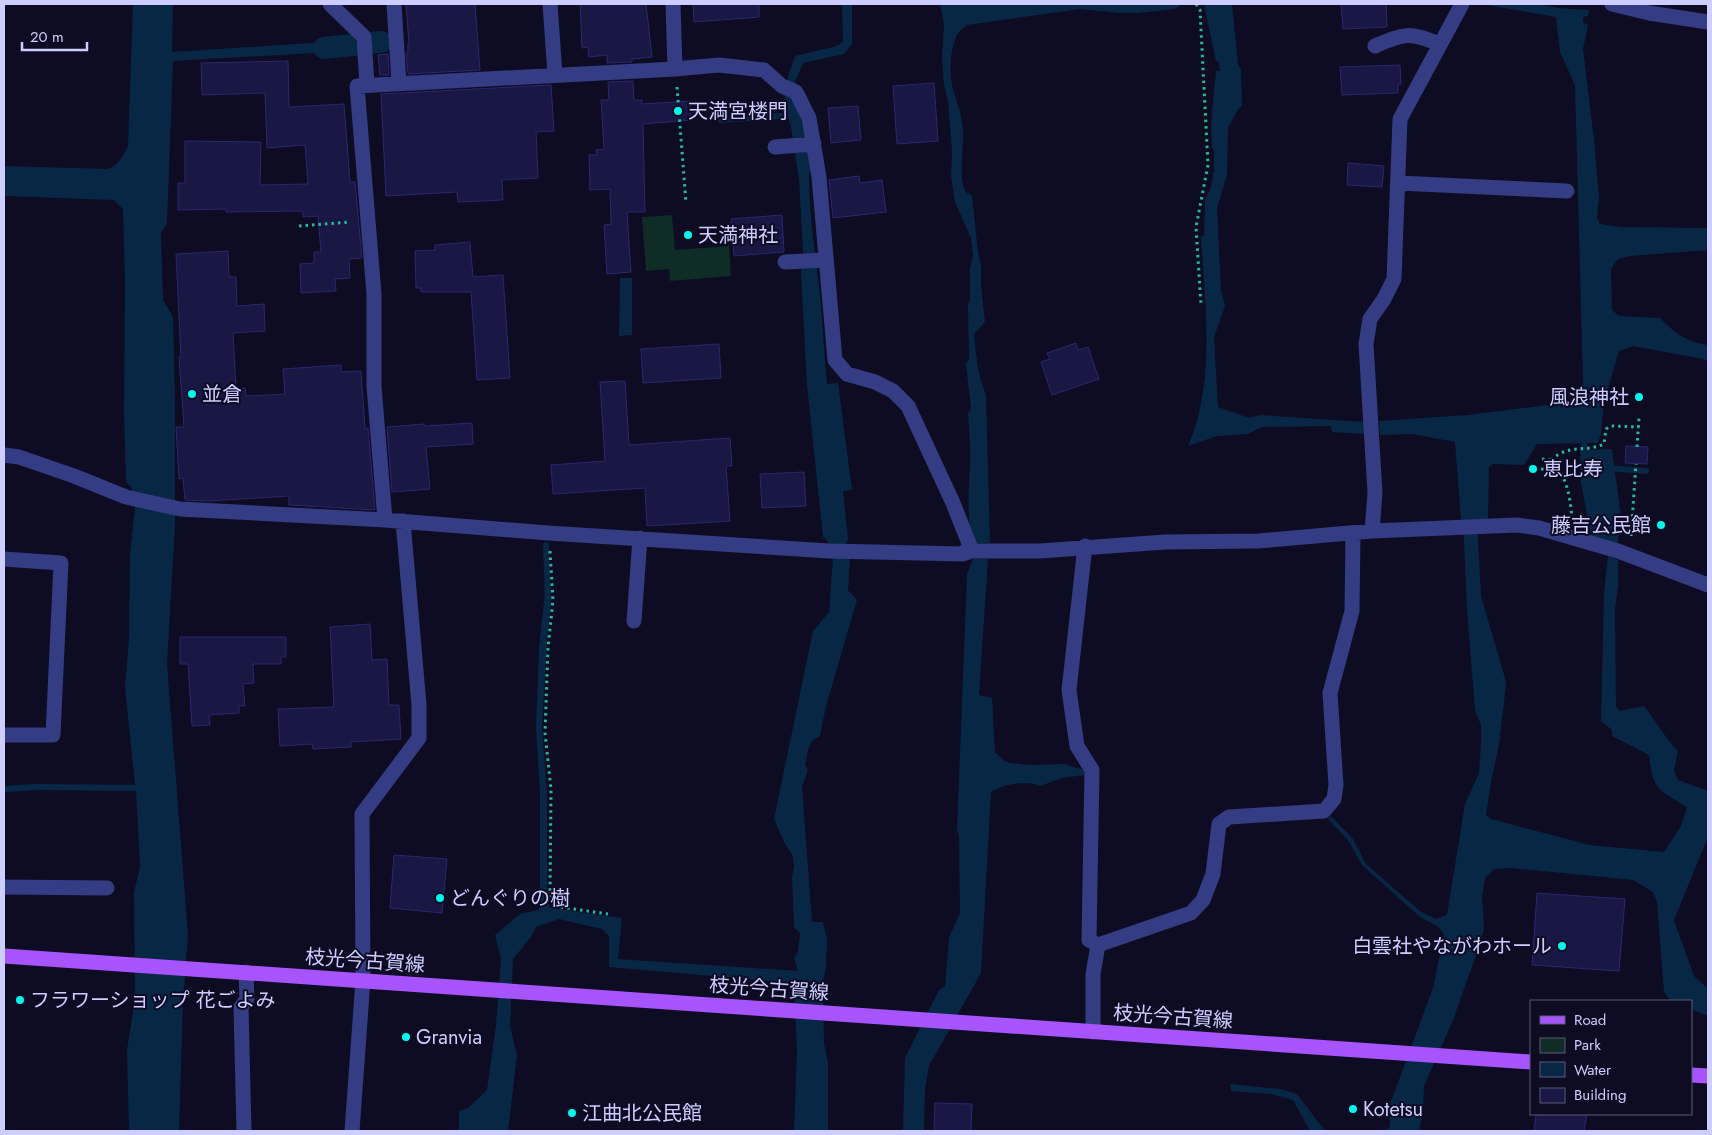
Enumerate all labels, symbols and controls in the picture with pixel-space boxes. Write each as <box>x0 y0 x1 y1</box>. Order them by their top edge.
scale bar <box>22 20 88 52</box>
text: 20 m <box>30 26 64 48</box>
place label: 天満宮楼門 <box>688 97 788 126</box>
marker: 天満宮楼門 <box>672 105 684 117</box>
place label: 天満神社 <box>698 221 778 250</box>
marker: 天満神社 <box>682 229 694 241</box>
place label: 並倉 <box>202 380 242 409</box>
place label: 風浪神社 <box>1549 383 1629 412</box>
marker: 並倉 <box>186 388 198 400</box>
marker: 風浪神社 <box>1633 391 1645 403</box>
place label: 恵比寿 <box>1543 455 1603 484</box>
marker: 恵比寿 <box>1527 463 1539 475</box>
place label: 藤吉公民館 <box>1551 511 1651 540</box>
marker: 藤吉公民館 <box>1655 519 1667 531</box>
place label: どんぐりの樹 <box>450 884 570 913</box>
marker: どんぐりの樹 <box>434 892 446 904</box>
place label: 白雲社やながわホール <box>1352 932 1552 961</box>
marker: 白雲社やながわホール <box>1556 940 1568 952</box>
street label: 枝光今古賀線 <box>304 942 426 980</box>
street label: 枝光今古賀線 <box>708 970 830 1008</box>
place label: フラワーショップ 花ごよみ <box>30 986 276 1015</box>
marker: フラワーショップ 花ごよみ <box>14 994 26 1006</box>
street label: 枝光今古賀線 <box>1112 998 1234 1036</box>
legend <box>1530 1000 1692 1115</box>
text: Road <box>1574 1009 1606 1031</box>
place label: Granvia <box>416 1023 482 1052</box>
marker: Granvia <box>400 1031 412 1043</box>
text: Park <box>1574 1034 1601 1056</box>
text: Water <box>1574 1059 1612 1081</box>
text: Building <box>1574 1084 1626 1106</box>
place label: Kotetsu <box>1363 1095 1423 1124</box>
place label: 江曲北公民館 <box>582 1099 702 1128</box>
marker: Kotetsu <box>1347 1103 1359 1115</box>
marker: 江曲北公民館 <box>566 1107 578 1119</box>

